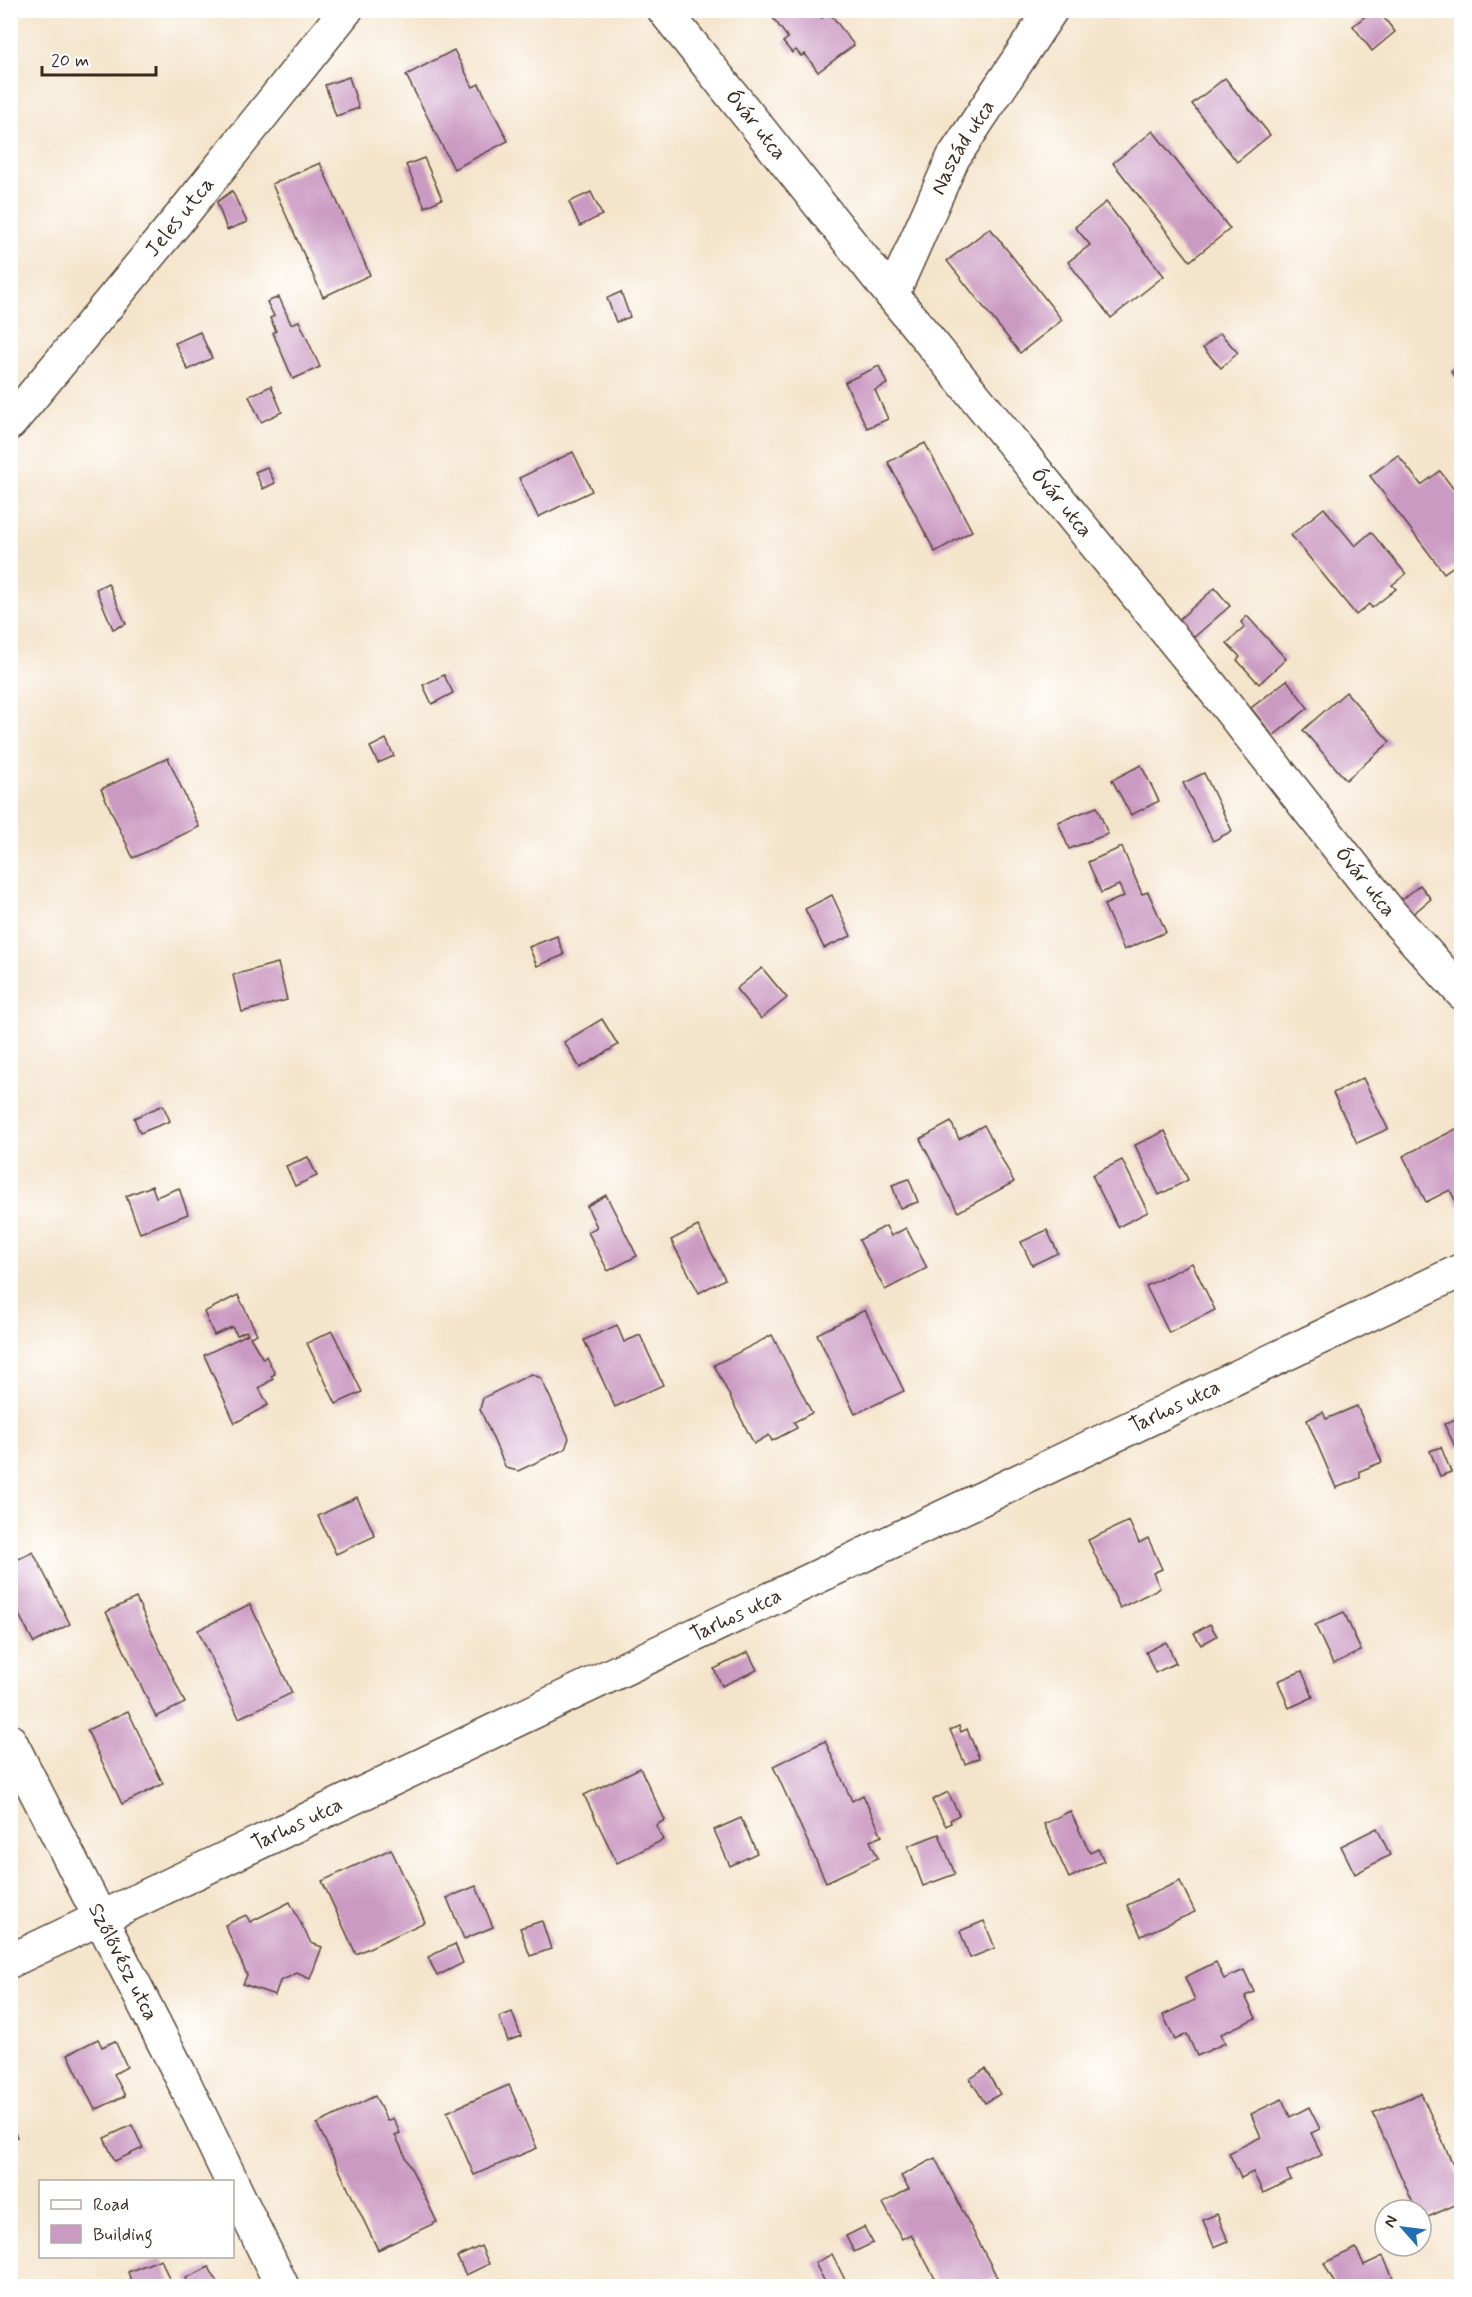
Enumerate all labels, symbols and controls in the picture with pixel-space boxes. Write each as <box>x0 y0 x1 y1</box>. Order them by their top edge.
scale bar <box>42 39 156 77</box>
text: 20 m <box>51 49 89 73</box>
street label: Óvár utca <box>719 84 793 166</box>
street label: Naszád utca <box>924 94 1002 199</box>
street label: Jeles utca <box>139 171 221 263</box>
street label: Óvár utca <box>1024 462 1099 544</box>
street label: Óvár utca <box>1329 841 1402 923</box>
street label: Tarhos utca <box>1125 1373 1225 1440</box>
street label: Tarhos utca <box>686 1582 786 1649</box>
street label: Tarhos utca <box>247 1791 347 1858</box>
street label: Szőlővész utca <box>81 1898 164 2025</box>
legend <box>39 2180 234 2258</box>
text: Road <box>93 2193 129 2217</box>
north arrow <box>1373 2198 1433 2258</box>
text: N <box>1379 2212 1403 2231</box>
text: Building <box>93 2223 153 2249</box>

